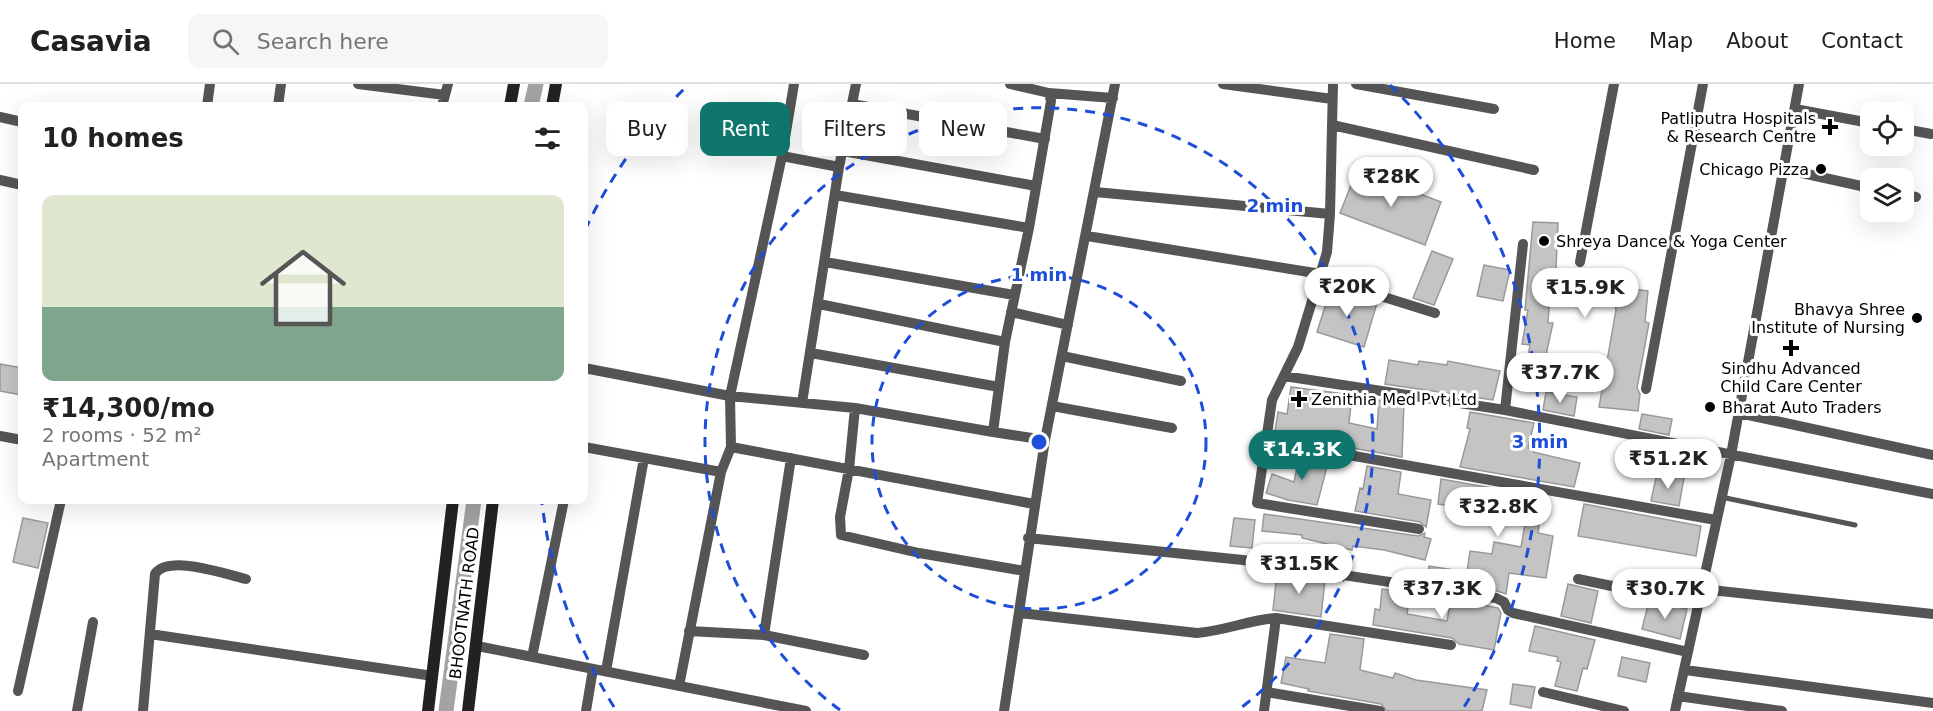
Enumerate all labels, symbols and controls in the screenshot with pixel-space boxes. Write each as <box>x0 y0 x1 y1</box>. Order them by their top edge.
search box <box>188 14 608 68</box>
text: Casavia <box>30 25 152 58</box>
icon: search <box>209 25 242 58</box>
text: Search here <box>257 29 389 54</box>
text: Home <box>1554 29 1616 53</box>
text: Map <box>1649 29 1693 53</box>
text: About <box>1726 29 1788 53</box>
text: Contact <box>1821 29 1903 53</box>
chip: Buy <box>606 102 688 156</box>
chip: Rent <box>700 102 790 156</box>
chip: Filters <box>802 102 907 156</box>
chip: New <box>919 102 1007 156</box>
map controls <box>1860 102 1914 222</box>
button: locate <box>1860 102 1914 156</box>
place label: Patliputra Hospitals & Research Centre <box>1660 109 1816 146</box>
marker: Patliputra Hospitals & Research Centre <box>1821 118 1839 136</box>
icon: filters <box>531 122 564 155</box>
text: 10 homes <box>42 123 184 153</box>
pin: ₹28K <box>1355 157 1427 208</box>
place label: Chicago Pizza <box>1699 160 1809 179</box>
marker: Chicago Pizza <box>1814 162 1828 176</box>
text: ₹28K <box>1362 164 1420 188</box>
button: layers <box>1860 168 1914 222</box>
text: 2 min <box>1247 195 1303 216</box>
place label: Shreya Dance & Yoga Center <box>1556 232 1787 251</box>
icon: home <box>249 234 357 342</box>
marker: Shreya Dance & Yoga Center <box>1537 234 1551 248</box>
text: 1 min <box>1011 264 1067 285</box>
pin: ₹20K <box>1311 267 1383 318</box>
pin: ₹15.9K <box>1536 268 1634 319</box>
text: ₹20K <box>1318 274 1376 298</box>
text: ₹15.9K <box>1546 275 1624 299</box>
place label: Bhavya Shree Institute of Nursing <box>1751 300 1905 337</box>
marker: Bhavya Shree Institute of Nursing <box>1910 311 1924 325</box>
marker: Sindhu Advanced Child Care Center <box>1782 339 1800 357</box>
pin: ₹37.7K <box>1511 353 1609 404</box>
place label: Sindhu Advanced Child Care Center <box>1720 359 1862 396</box>
text: ₹37.7K <box>1521 360 1599 384</box>
place label: Zenithia Med Pvt Ltd <box>1311 390 1477 409</box>
marker: Zenithia Med Pvt Ltd <box>1292 392 1306 406</box>
text: ₹14,300/mo <box>42 393 215 423</box>
place label: Bharat Auto Traders <box>1722 398 1882 417</box>
marker: Bharat Auto Traders <box>1703 400 1717 414</box>
text: 2 rooms · 52 m² <box>42 423 202 447</box>
pin: ₹14.3K <box>1253 430 1351 481</box>
text: 3 min <box>1512 431 1568 452</box>
centre of rings <box>1029 432 1049 452</box>
text: ₹14.3K <box>1263 437 1341 461</box>
pin: ₹51.2K <box>1619 439 1717 490</box>
text: ₹51.2K <box>1629 446 1707 470</box>
text: Apartment <box>42 447 149 471</box>
pin: ₹32.8K <box>1449 487 1547 538</box>
text: ₹32.8K <box>1459 494 1537 518</box>
street label: BHOOTNATH ROAD <box>446 526 483 680</box>
pin: ₹31.5K <box>1250 544 1348 595</box>
text: ₹31.5K <box>1260 551 1338 575</box>
pin: ₹37.3K <box>1393 569 1491 620</box>
pin: ₹30.7K <box>1616 569 1714 620</box>
text: ₹37.3K <box>1403 576 1481 600</box>
text: ₹30.7K <box>1626 576 1704 600</box>

